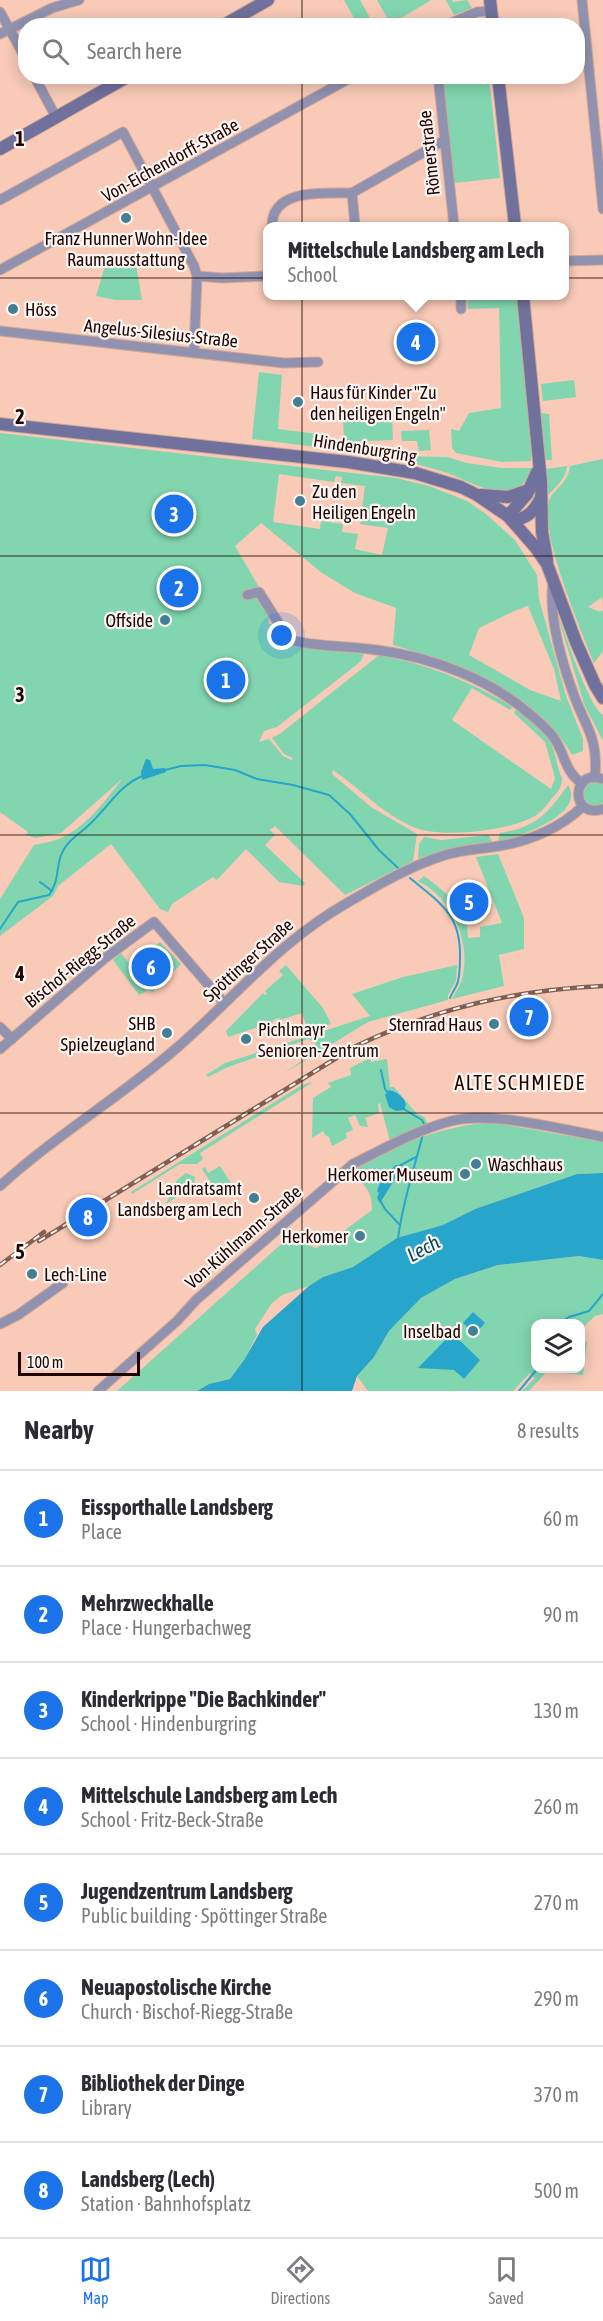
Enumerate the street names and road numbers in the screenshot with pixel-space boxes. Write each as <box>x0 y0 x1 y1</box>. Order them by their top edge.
street label: Römerstraße <box>414 109 444 197</box>
street label: Von-Eichendorff-Straße <box>98 114 242 206</box>
street label: Angelus-Silesius-Straße <box>83 314 239 352</box>
street label: Hindenburgring <box>312 429 418 467</box>
street label: Bischof-Riegg-Straße <box>21 910 139 1012</box>
street label: Spöttinger Straße <box>199 914 297 1006</box>
street label: Von-Kühlmann-Straße <box>181 1181 305 1293</box>

